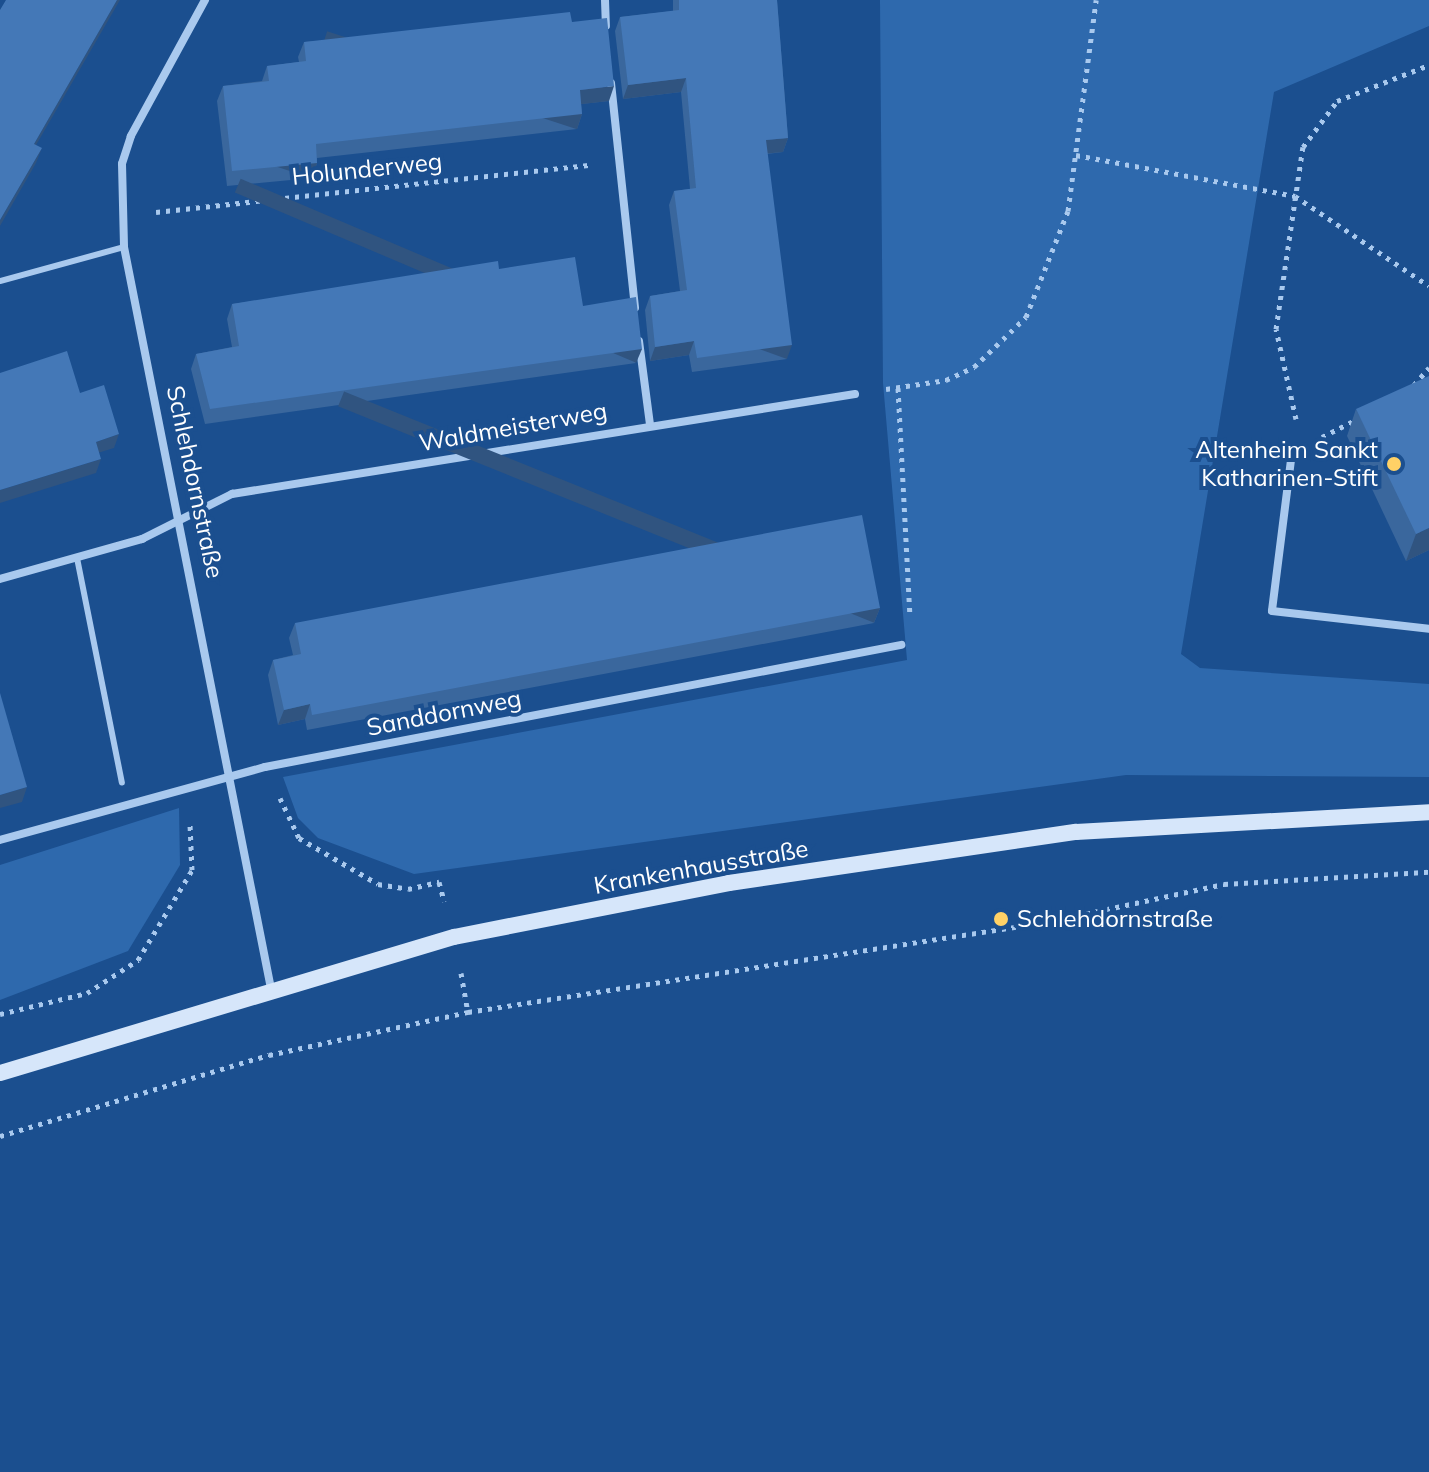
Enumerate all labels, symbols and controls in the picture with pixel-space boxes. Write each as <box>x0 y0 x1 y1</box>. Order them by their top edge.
street label: Holunderweg <box>291 147 443 191</box>
street label: Schlehdornstraße <box>161 383 229 581</box>
street label: Waldmeisterweg <box>417 396 609 458</box>
place label: Altenheim Sankt Katharinen-Stift <box>1195 436 1378 492</box>
marker: Altenheim Sankt Katharinen-Stift <box>1385 455 1403 473</box>
street label: Sanddornweg <box>364 684 524 742</box>
street label: Krankenhausstraße <box>592 834 810 900</box>
place label: Schlehdornstraße <box>1017 905 1213 933</box>
marker: Schlehdornstraße <box>992 910 1010 928</box>

